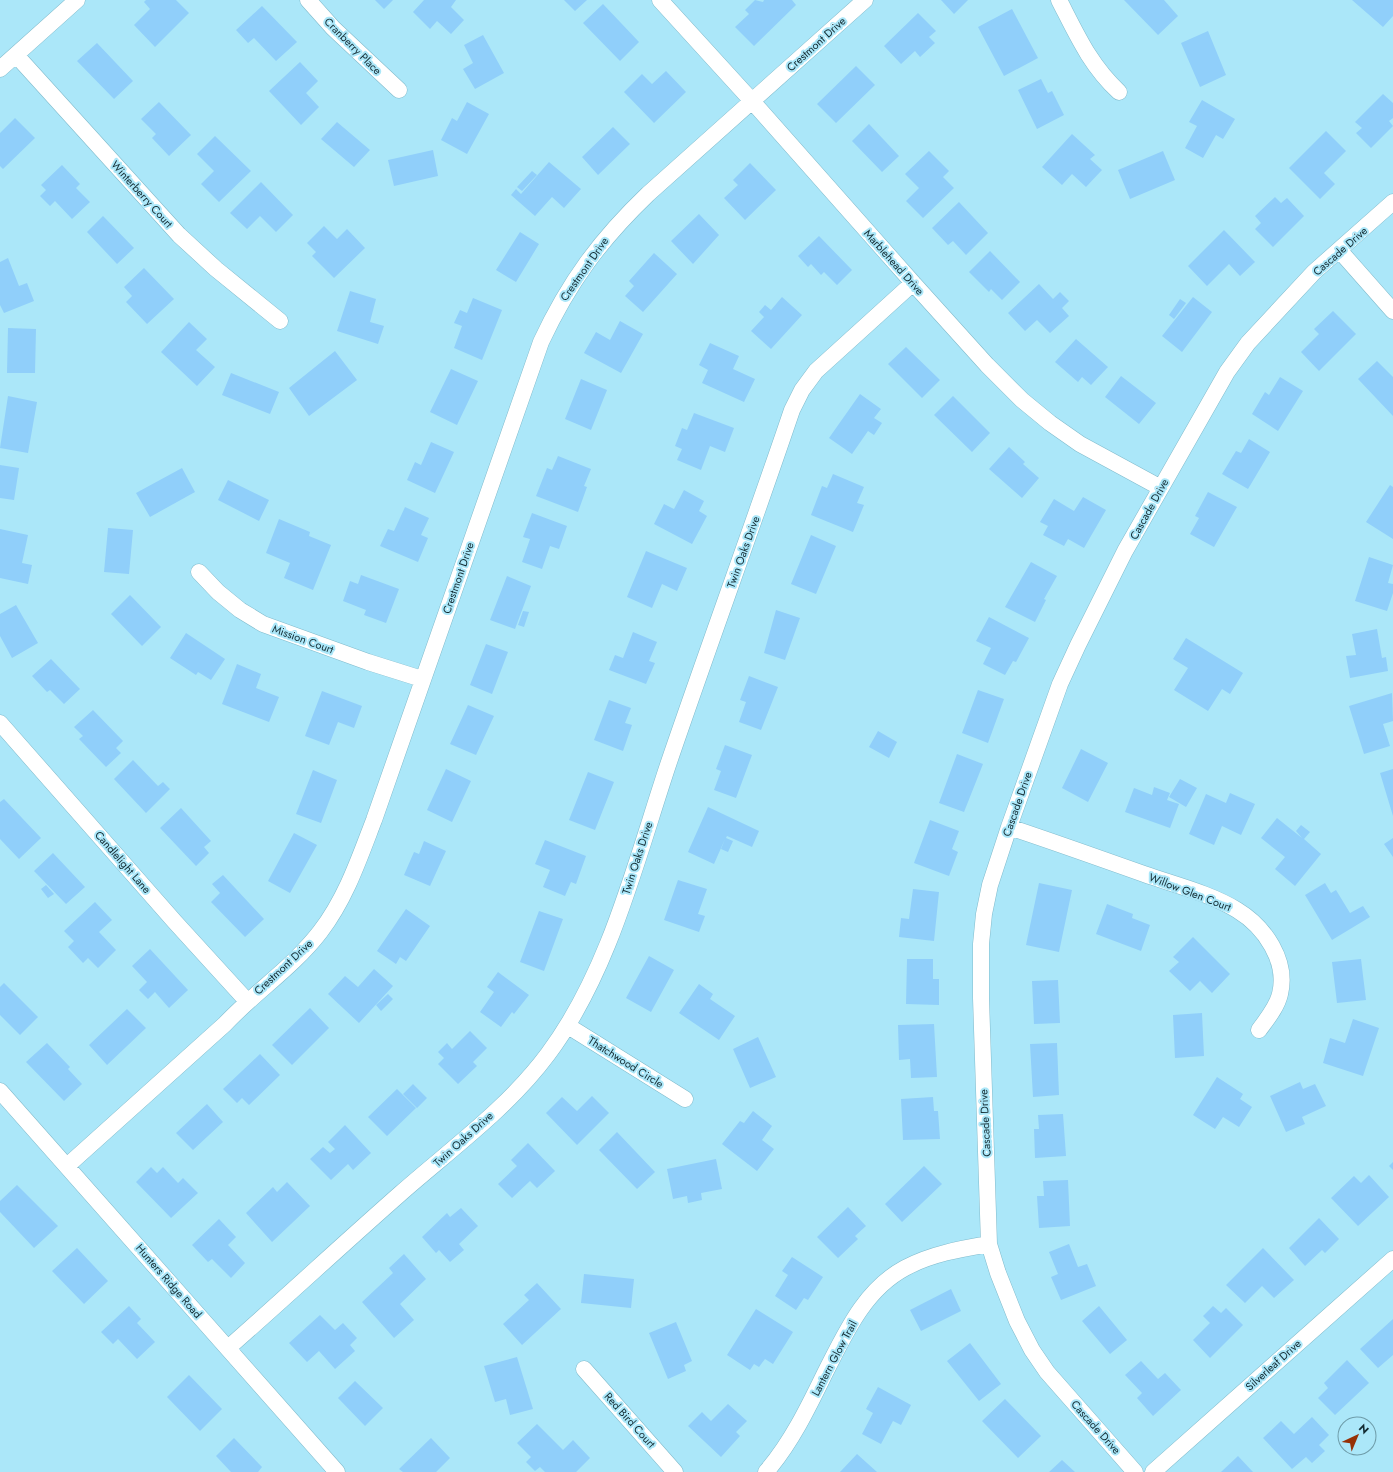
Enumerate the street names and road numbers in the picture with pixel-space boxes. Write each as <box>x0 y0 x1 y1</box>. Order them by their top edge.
street label: Crestmont Drive <box>783 13 849 75</box>
street label: Cranberry Place <box>321 14 385 78</box>
street label: Winterberry Court <box>108 157 177 231</box>
street label: Cascade Drive <box>1309 223 1371 279</box>
street label: Marblehead Drive <box>860 226 928 299</box>
street label: Crestmont Drive <box>556 234 612 304</box>
street label: Cascade Drive <box>1126 475 1173 542</box>
street label: Twin Oaks Drive <box>723 514 763 590</box>
street label: Crestmont Drive <box>438 540 478 616</box>
street label: Mission Court <box>270 620 336 658</box>
street label: Cascade Drive <box>998 769 1036 839</box>
street label: Twin Oaks Drive <box>618 819 656 896</box>
street label: Candlelight Lane <box>91 827 155 897</box>
street label: Willow Glen Court <box>1147 869 1234 915</box>
street label: Crestmont Drive <box>250 935 316 998</box>
street label: Thatchwood Circle <box>585 1032 667 1092</box>
street label: Cascade Drive <box>975 1089 995 1157</box>
street label: Twin Oaks Drive <box>430 1108 497 1170</box>
street label: Hunters Ridge Road <box>132 1240 206 1322</box>
street label: Lantern Glow Trail <box>807 1317 861 1399</box>
street label: Silverleaf Drive <box>1242 1335 1305 1394</box>
street label: Red Bird Court <box>601 1389 659 1451</box>
street label: Cascade Drive <box>1067 1397 1125 1458</box>

